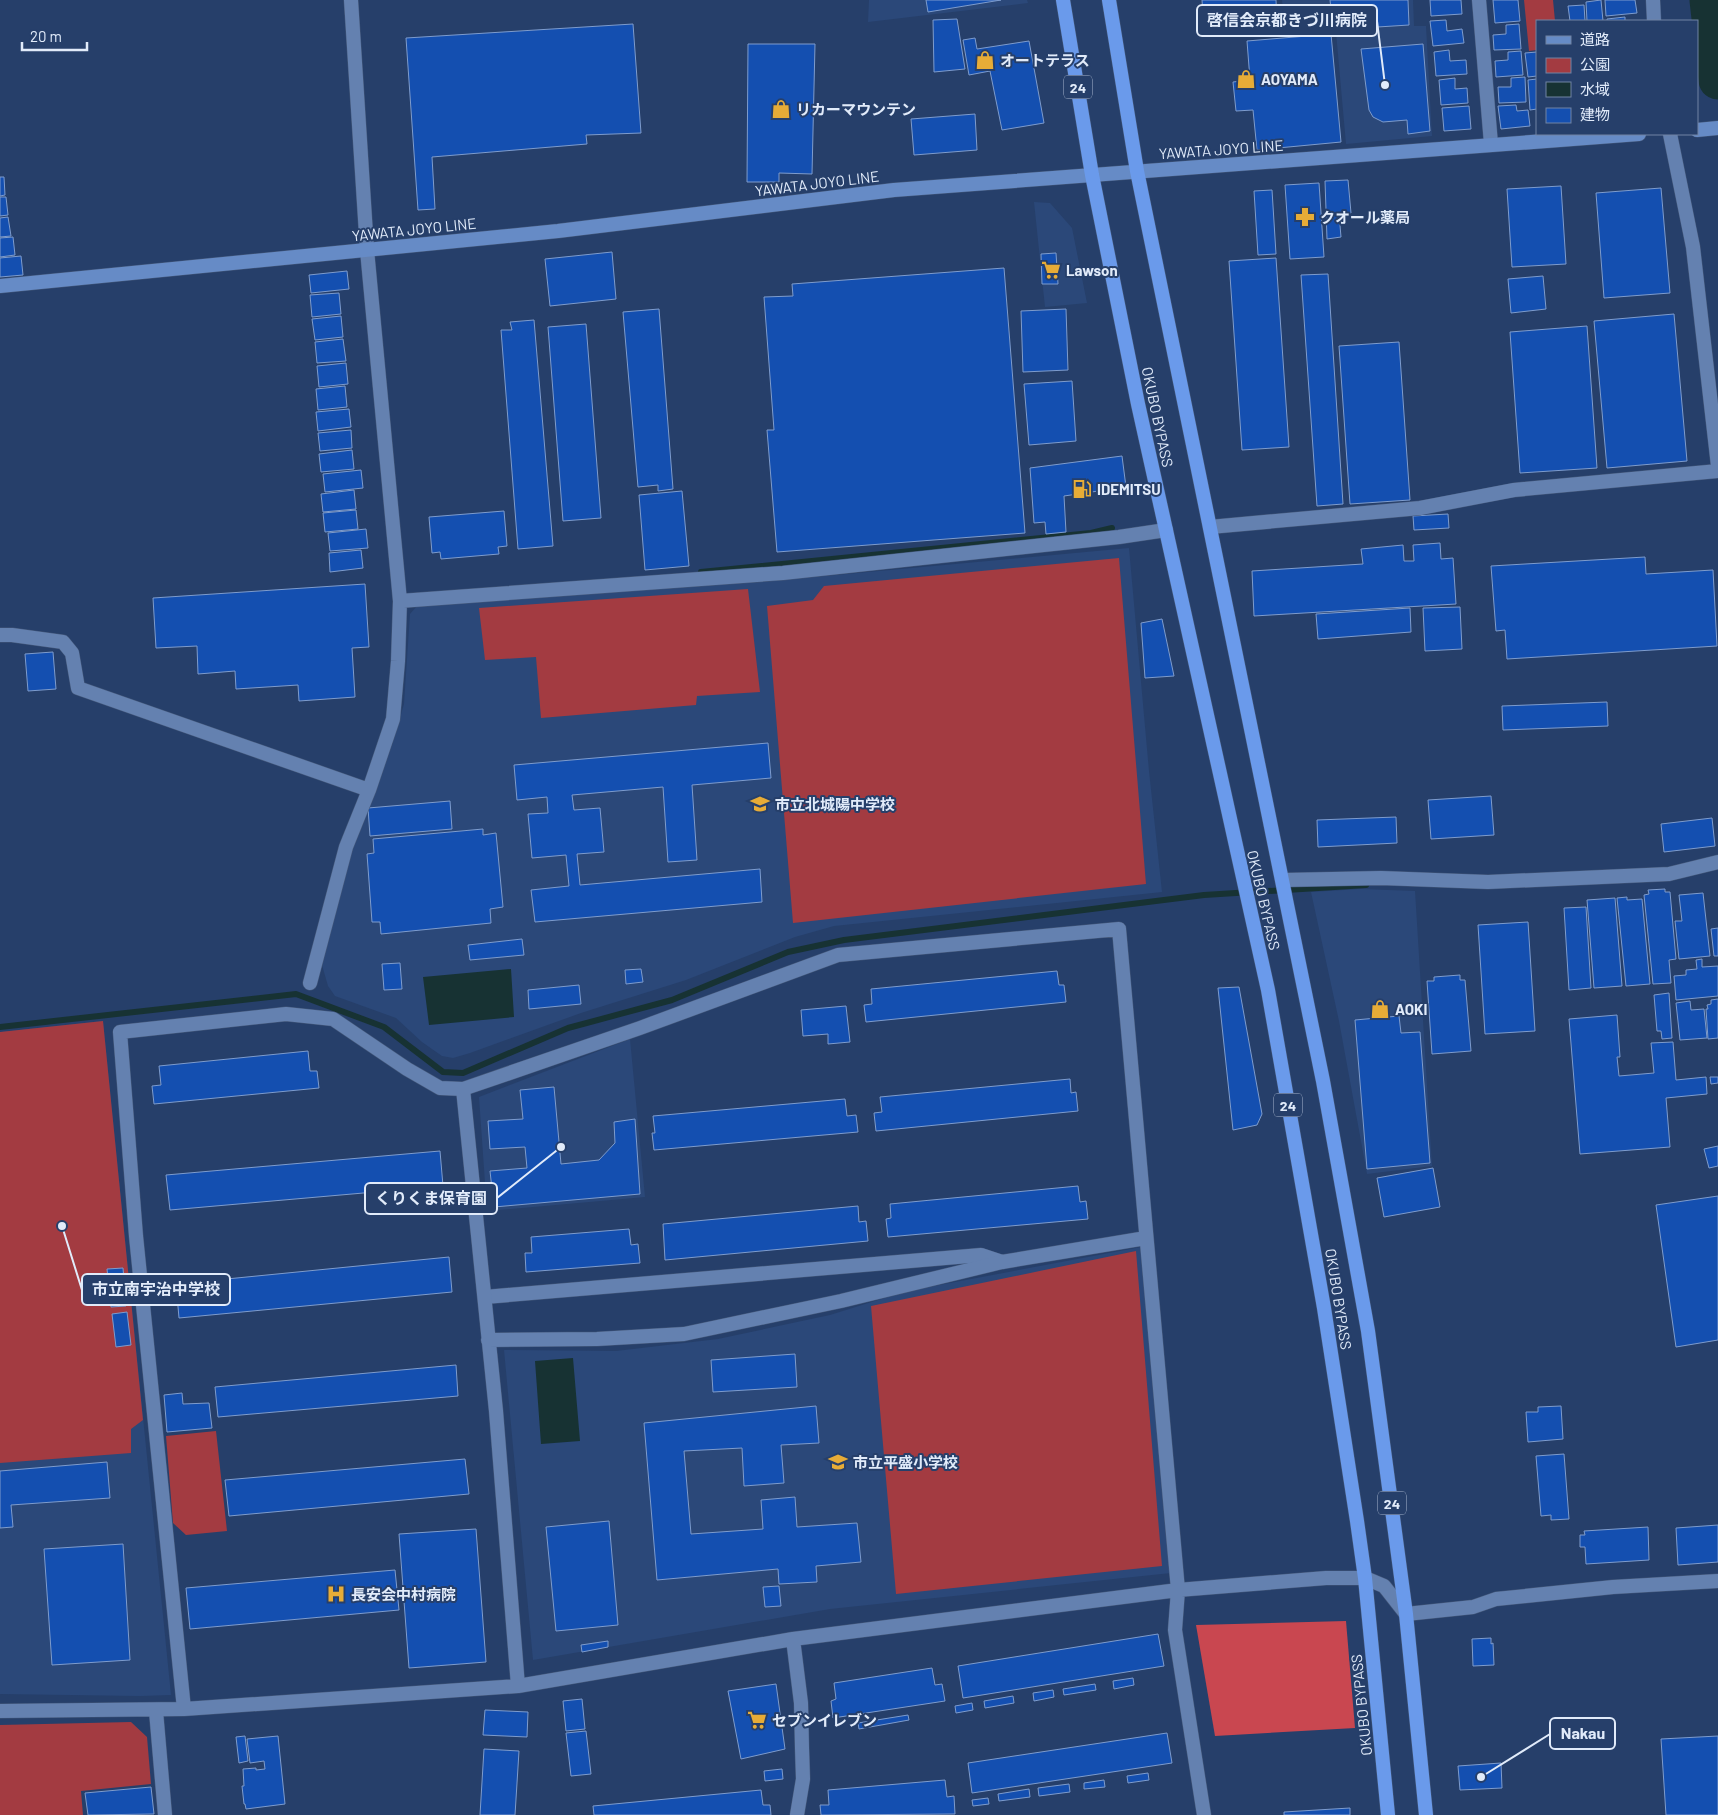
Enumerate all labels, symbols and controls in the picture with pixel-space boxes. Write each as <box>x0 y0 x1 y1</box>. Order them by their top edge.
callout: 啓信会京都きづ川病院 <box>1197 5 1377 36</box>
text: 啓信会京都きづ川病院 <box>1207 10 1367 29</box>
scale bar <box>22 20 88 52</box>
legend <box>1536 20 1698 135</box>
text: 20 m <box>30 27 62 45</box>
text: 道路 <box>1580 30 1610 48</box>
shop icon: オートテラス <box>974 49 996 71</box>
place label: オートテラス <box>1000 51 1090 69</box>
text: 公園 <box>1580 55 1610 73</box>
shop icon: AOYAMA <box>1235 68 1257 90</box>
place label: AOYAMA <box>1261 70 1318 88</box>
road number: 24 <box>1064 75 1092 98</box>
text: 水域 <box>1580 80 1610 98</box>
shop icon: リカーマウンテン <box>770 98 792 120</box>
place label: リカーマウンテン <box>796 100 916 118</box>
text: 建物 <box>1580 105 1610 123</box>
street label: YAWATA JOYO LINE <box>1158 136 1284 162</box>
street label: YAWATA JOYO LINE <box>754 166 880 200</box>
pharmacy icon: クオール薬局 <box>1294 206 1316 228</box>
place label: クオール薬局 <box>1320 208 1410 226</box>
street label: YAWATA JOYO LINE <box>351 214 477 244</box>
supermarket icon: Lawson <box>1040 259 1062 281</box>
place label: Lawson <box>1066 261 1118 279</box>
street label: OKUBO BYPASS <box>1139 365 1177 469</box>
fuel station icon: IDEMITSU <box>1071 478 1093 500</box>
place label: IDEMITSU <box>1097 480 1161 498</box>
school or university icon: 市立北城陽中学校 <box>749 793 771 815</box>
place label: 市立北城陽中学校 <box>775 795 895 813</box>
street label: OKUBO BYPASS <box>1244 848 1284 952</box>
shop icon: AOKI <box>1369 998 1391 1020</box>
place label: AOKI <box>1395 1000 1427 1018</box>
road number: 24 <box>1274 1094 1302 1116</box>
callout: くりくま保育園 <box>365 1183 497 1214</box>
text: くりくま保育園 <box>375 1188 487 1207</box>
street label: OKUBO BYPASS <box>1322 1247 1356 1351</box>
callout: 市立南宇治中学校 <box>82 1274 230 1305</box>
text: 市立南宇治中学校 <box>92 1279 220 1298</box>
school or university icon: 市立平盛小学校 <box>827 1451 849 1473</box>
place label: 市立平盛小学校 <box>853 1453 958 1471</box>
road number: 24 <box>1378 1492 1406 1515</box>
hospital icon: 長安会中村病院 <box>325 1583 347 1605</box>
place label: 長安会中村病院 <box>351 1585 456 1603</box>
street label: OKUBO BYPASS <box>1347 1653 1375 1757</box>
supermarket icon: セブンイレブン <box>746 1709 768 1731</box>
place label: セブンイレブン <box>772 1711 877 1729</box>
callout: Nakau <box>1550 1718 1615 1749</box>
text: Nakau <box>1561 1723 1605 1742</box>

